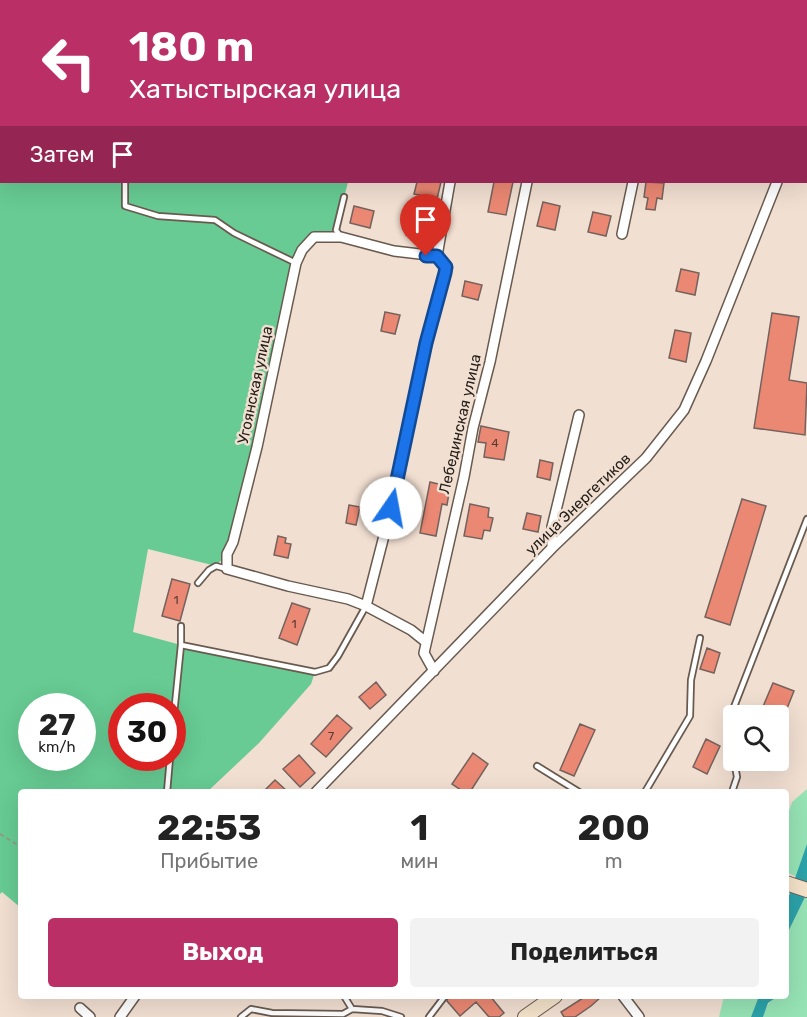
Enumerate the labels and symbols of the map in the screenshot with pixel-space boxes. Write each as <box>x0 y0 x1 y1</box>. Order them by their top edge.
pin <box>400 194 451 256</box>
street label: Угоянская улица <box>234 324 276 446</box>
street label: Лебединская улица <box>435 352 485 496</box>
house number: 4 <box>491 436 499 450</box>
street label: улица Энергетиков <box>522 449 634 559</box>
position arrow <box>359 476 423 540</box>
house number: 1 <box>173 593 179 607</box>
house number: 1 <box>291 617 297 631</box>
speed limit sign: 30 <box>108 693 186 771</box>
house number: 7 <box>328 729 334 743</box>

